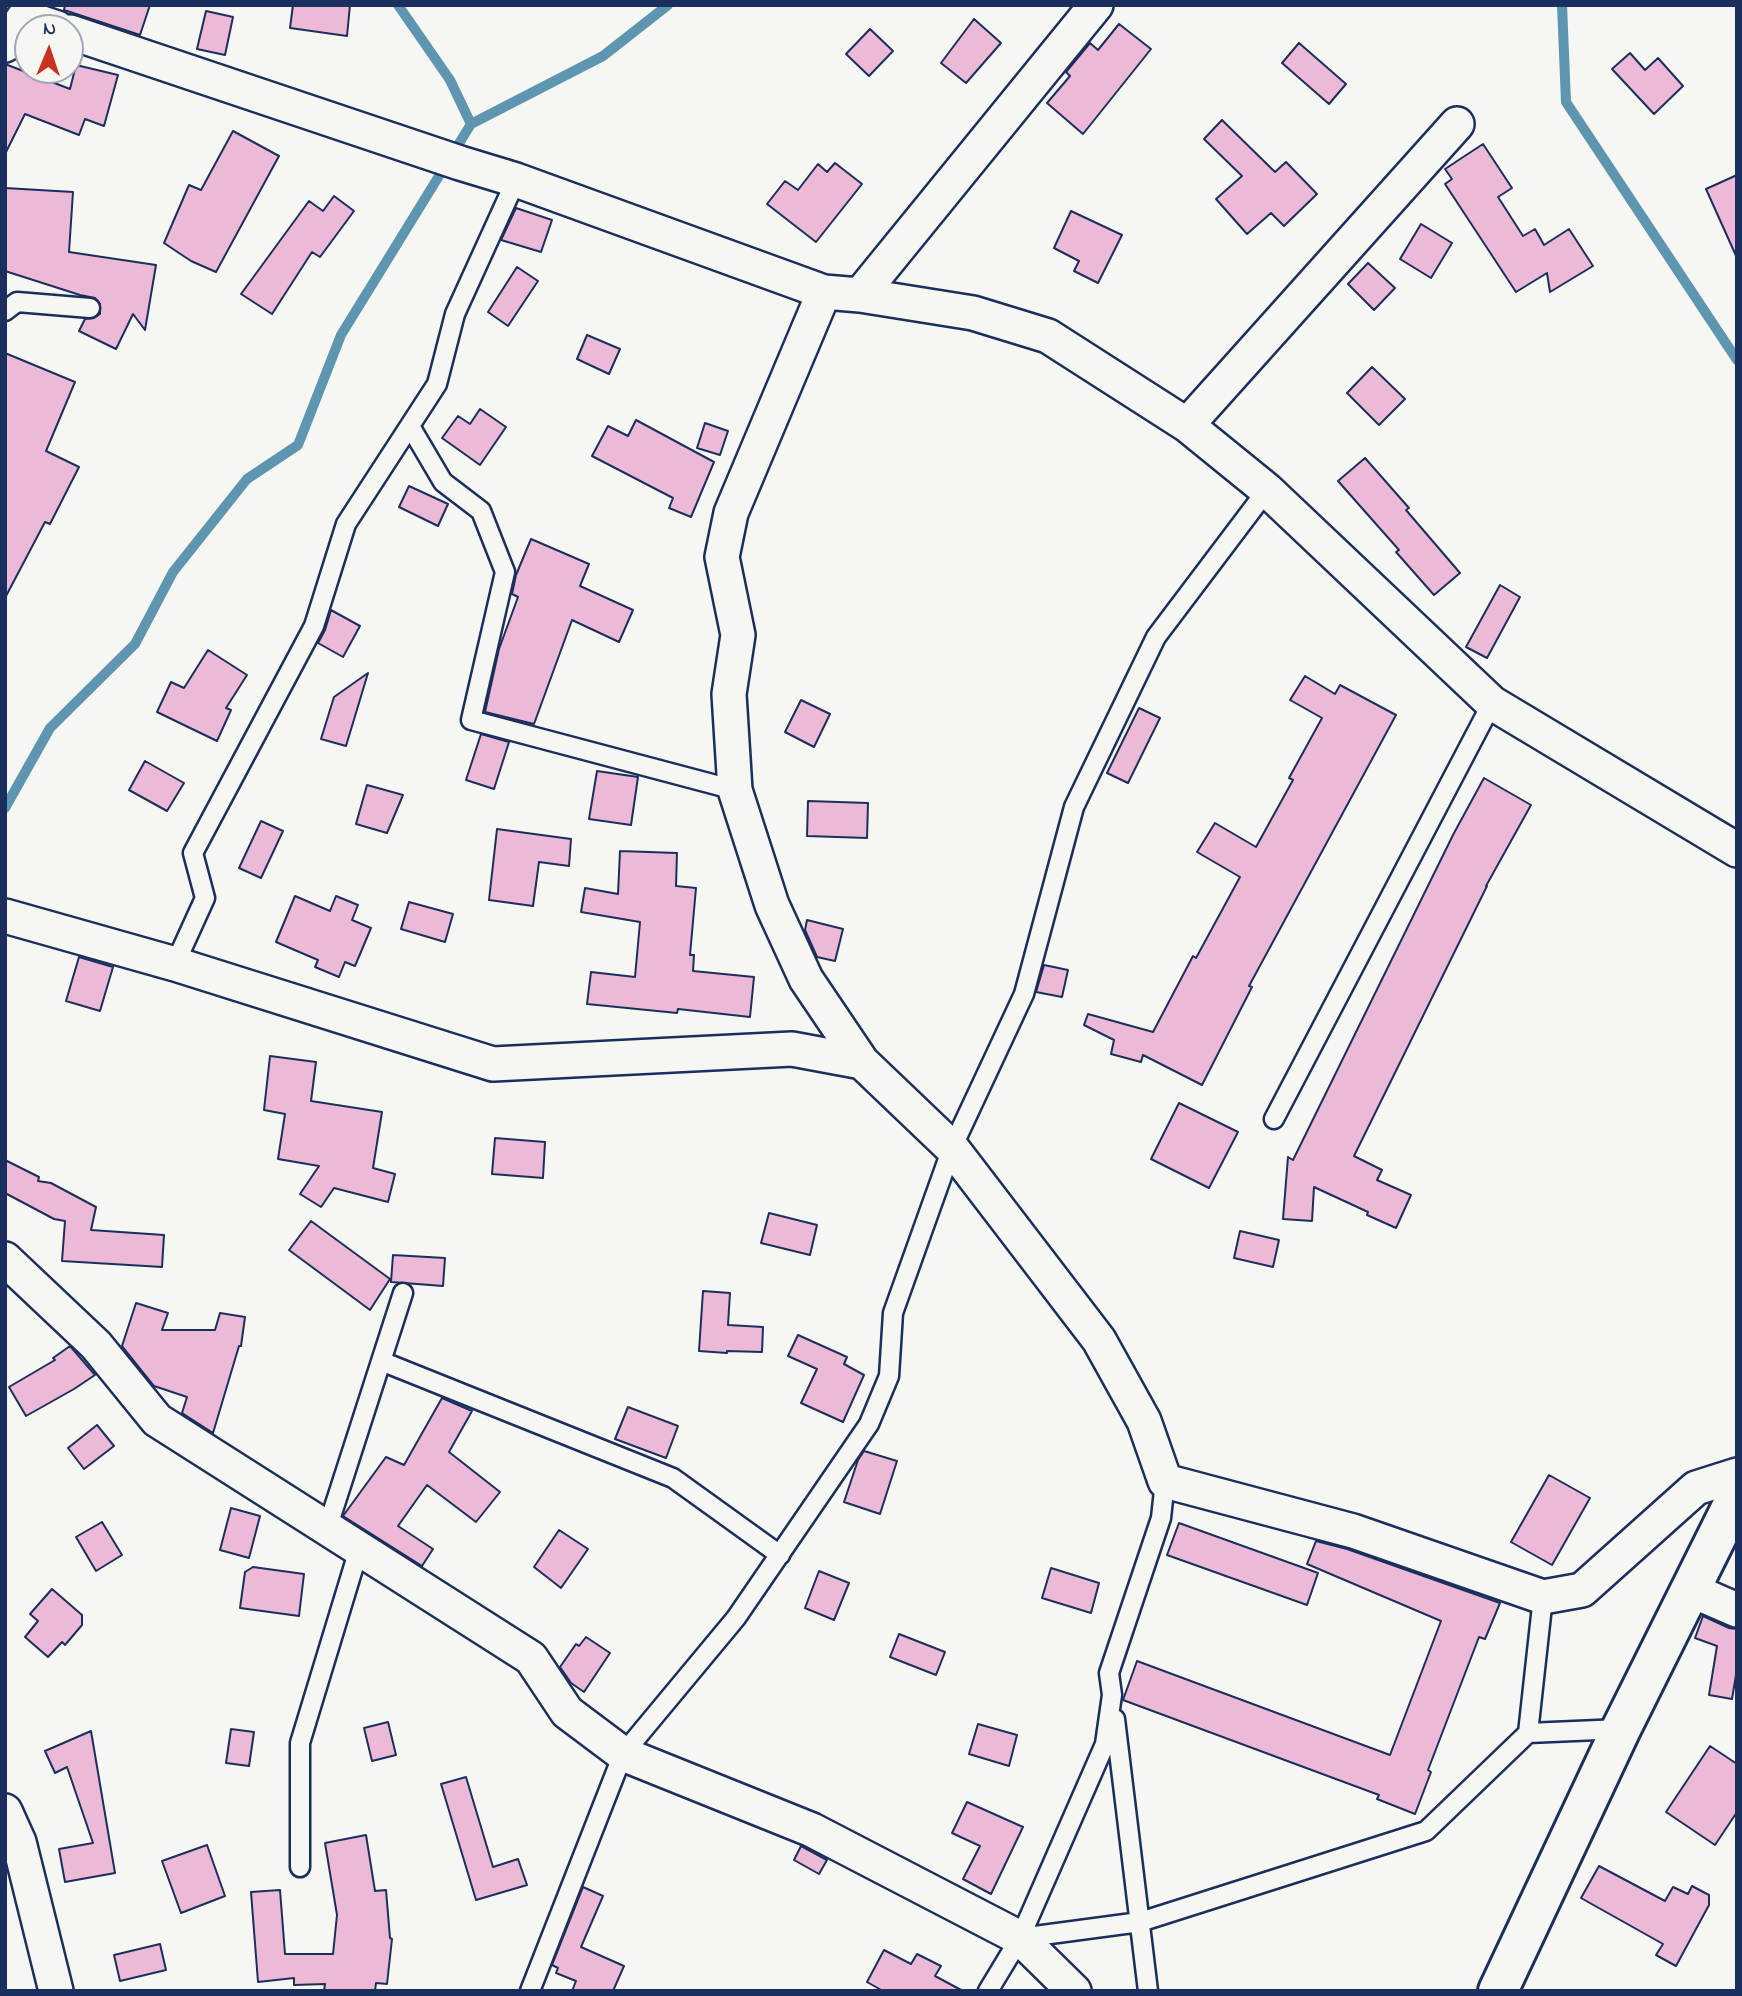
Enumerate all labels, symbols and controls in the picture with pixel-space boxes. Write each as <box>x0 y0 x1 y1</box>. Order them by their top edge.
north arrow <box>14 14 84 84</box>
text: N <box>43 16 57 43</box>

